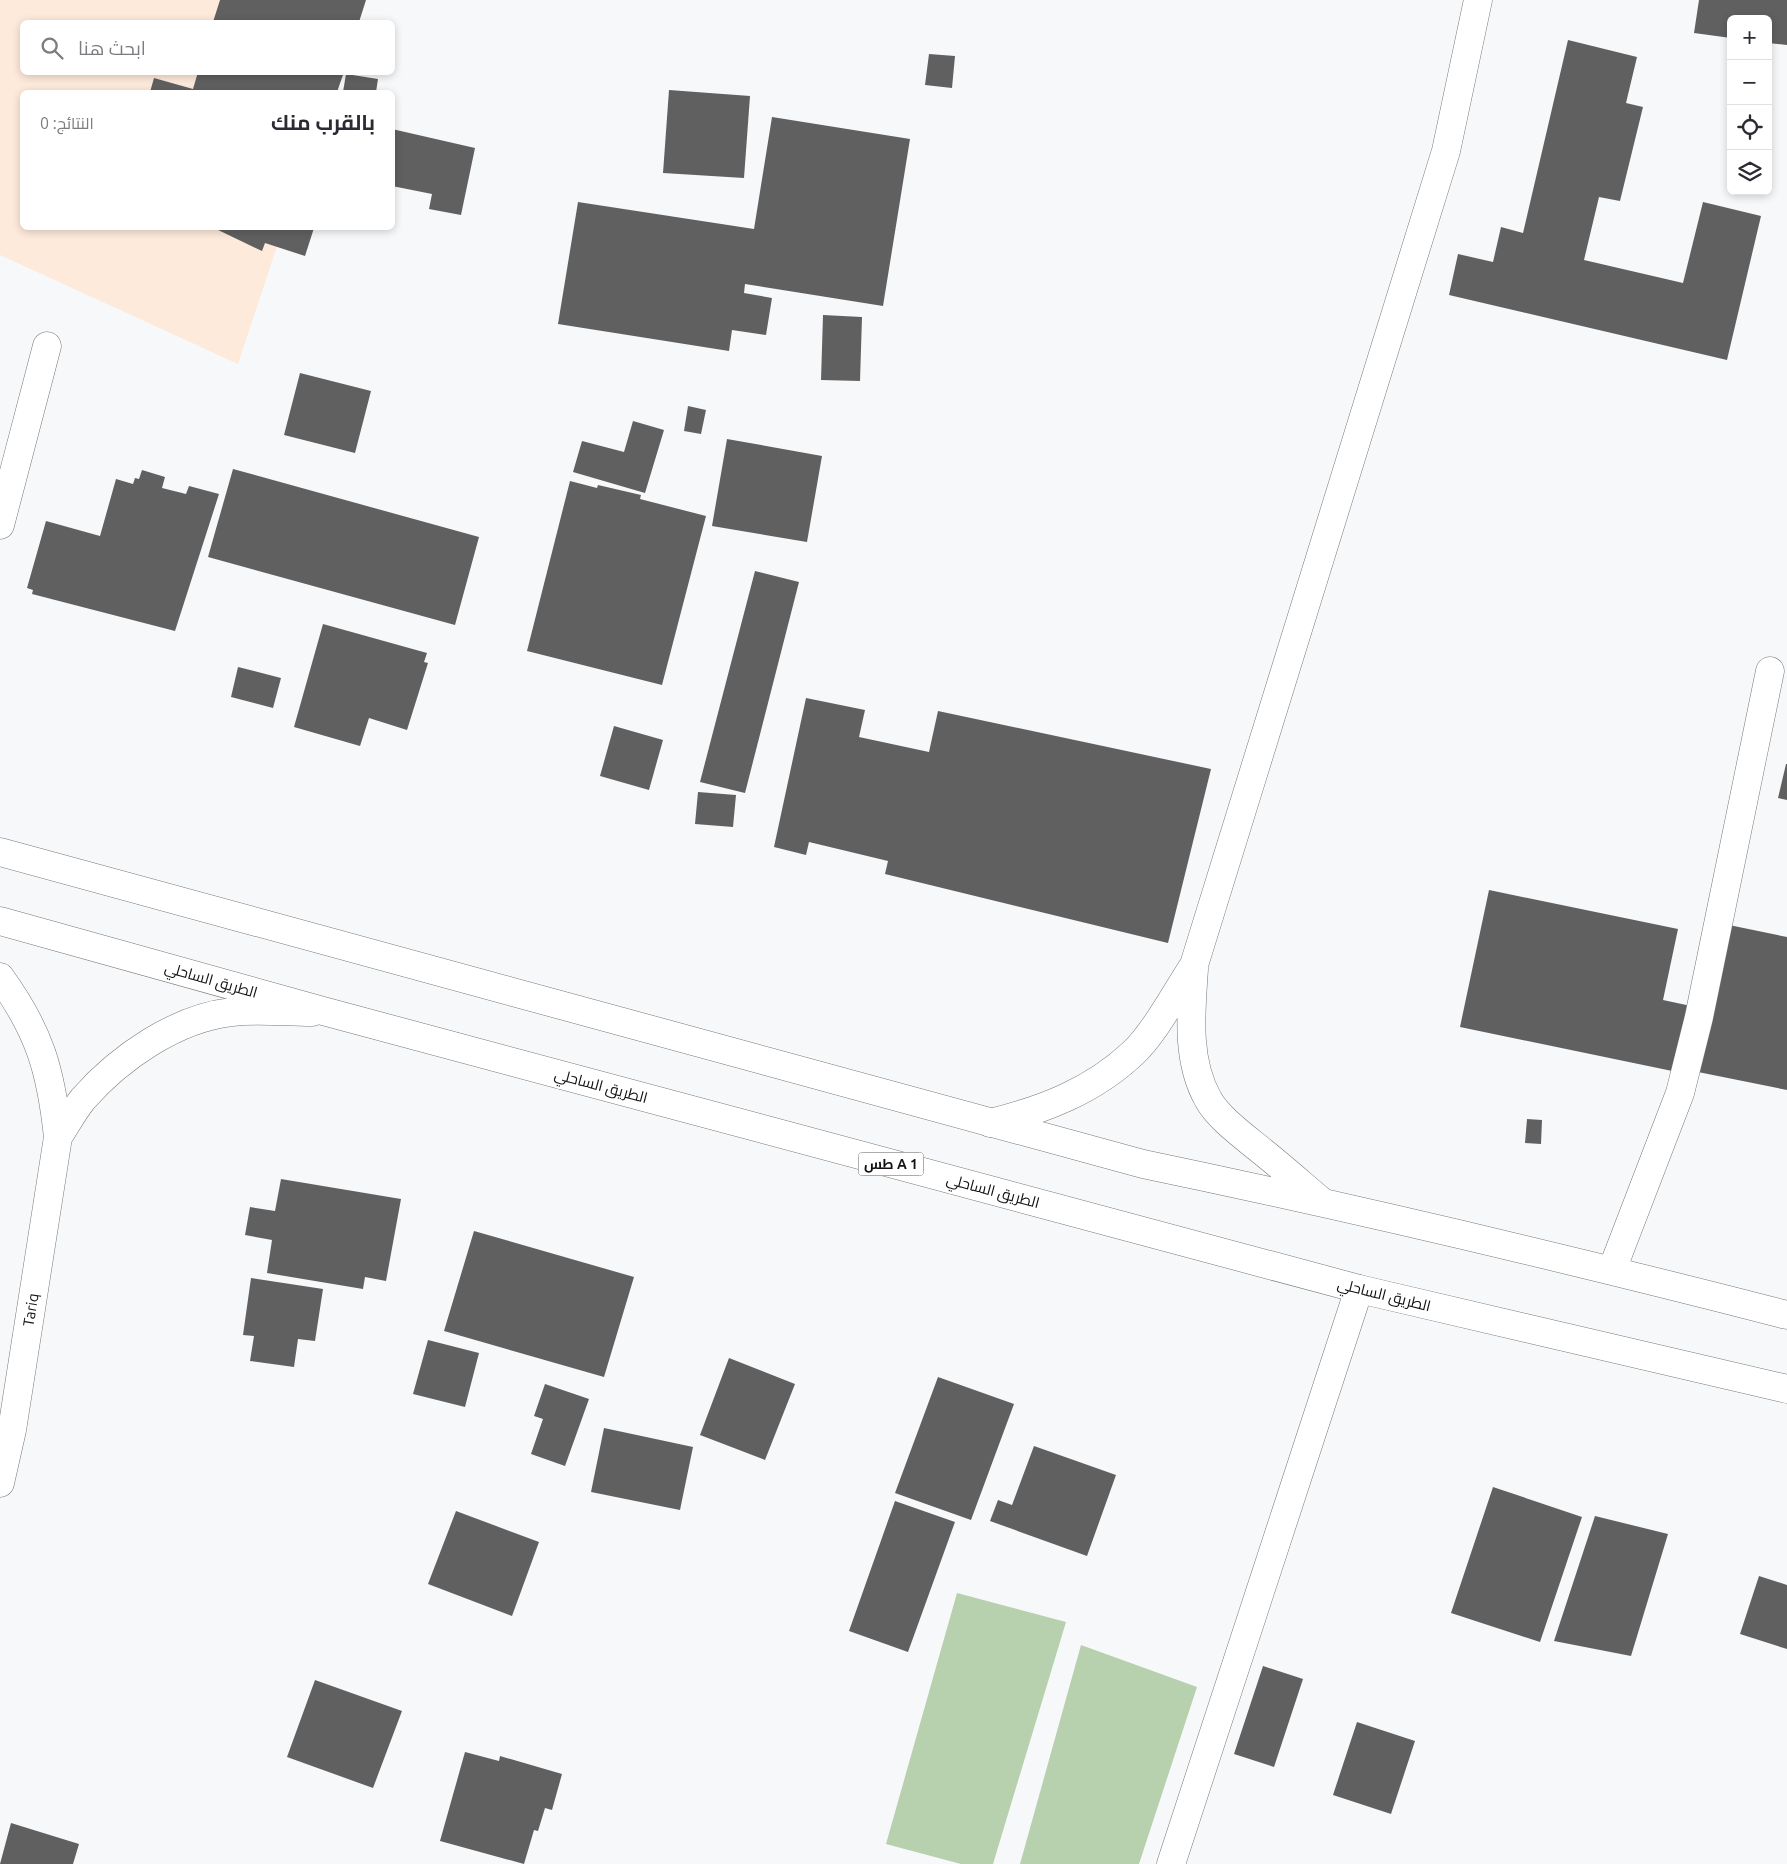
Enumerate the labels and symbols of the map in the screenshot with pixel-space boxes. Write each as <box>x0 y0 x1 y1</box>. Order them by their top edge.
street label: الطريق الساحلي <box>162 958 259 1005</box>
street label: الطريق الساحلي <box>552 1065 649 1110</box>
road number: طس A 1 <box>858 1152 924 1176</box>
street label: الطريق الساحلي <box>944 1170 1041 1215</box>
street label: الطريق الساحلي <box>1335 1275 1433 1318</box>
street label: Tariq <box>19 1292 42 1328</box>

